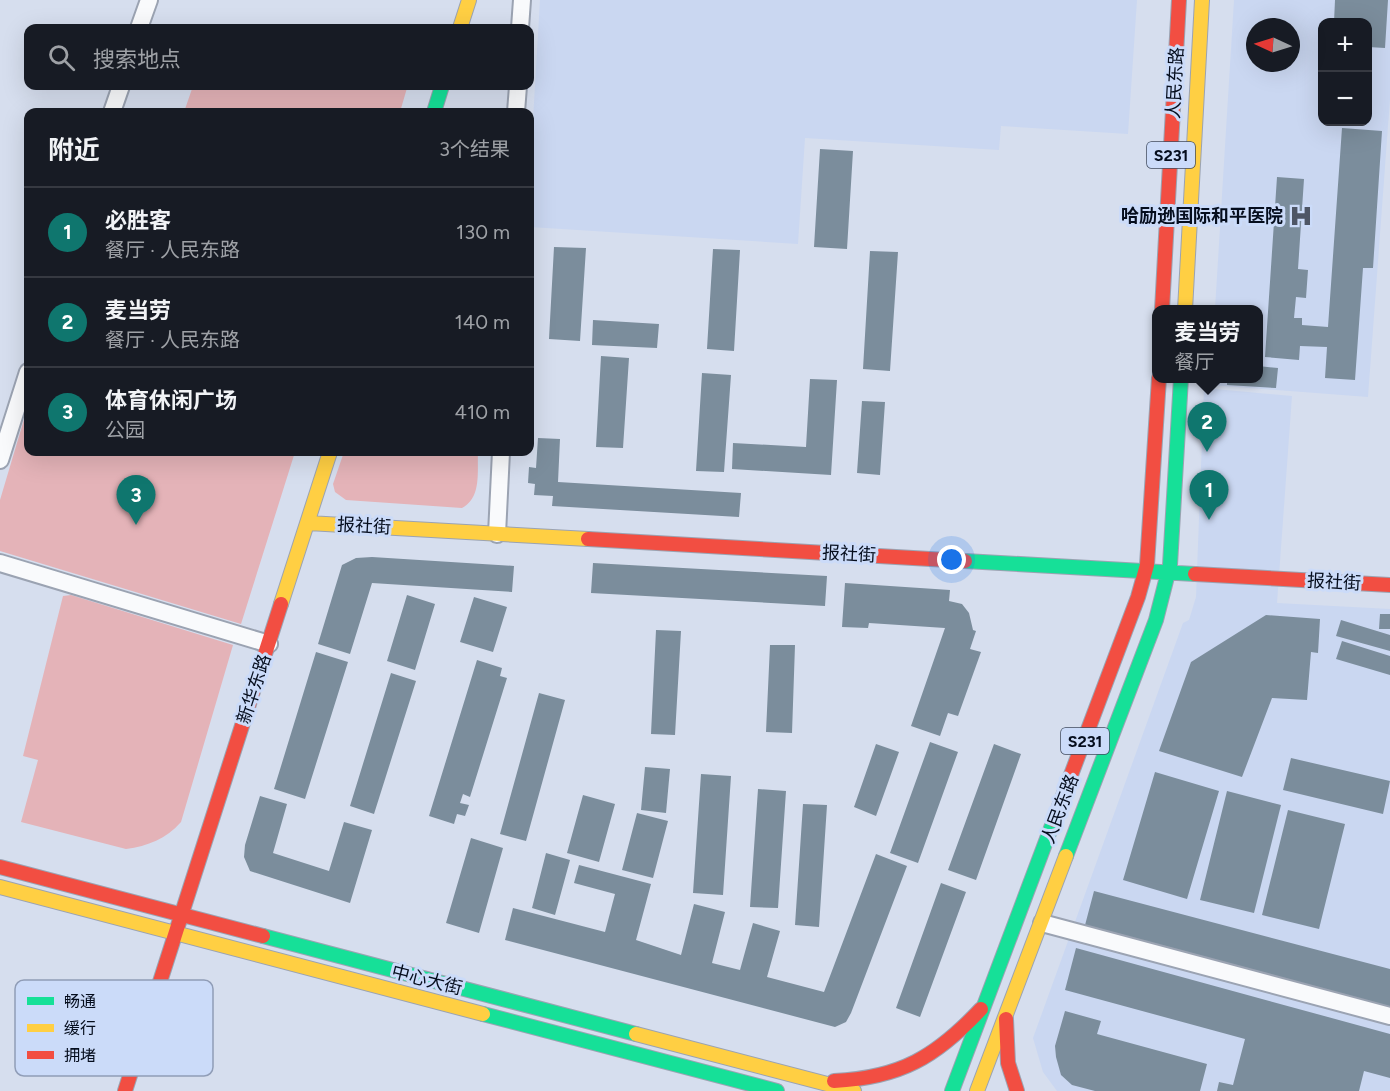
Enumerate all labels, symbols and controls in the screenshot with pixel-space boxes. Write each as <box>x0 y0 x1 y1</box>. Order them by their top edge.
north arrow <box>1246 18 1300 72</box>
map controls <box>1318 18 1372 126</box>
button: + <box>1318 18 1372 72</box>
search box <box>24 24 534 90</box>
icon: search <box>45 41 78 74</box>
text: 搜索地点 <box>93 46 181 73</box>
street label: 人民东路 <box>1162 46 1188 120</box>
button: − <box>1318 72 1372 126</box>
text: 附近 <box>48 134 100 166</box>
text: 3个结果 <box>439 137 510 161</box>
road number: S231 <box>1147 142 1195 168</box>
hospital icon: 哈励逊国际和平医院 <box>1288 203 1314 229</box>
place label: 哈励逊国际和平医院 <box>1121 205 1283 227</box>
text: 必胜客 <box>105 207 171 234</box>
text: 1 <box>63 220 72 244</box>
text: 130 m <box>456 220 510 244</box>
text: 餐厅 · 人民东路 <box>105 238 240 262</box>
text: 麦当劳 <box>105 297 171 324</box>
popup <box>1152 305 1263 383</box>
text: 2 <box>62 310 73 334</box>
text: 140 m <box>455 310 510 334</box>
text: 麦当劳 <box>1174 319 1241 346</box>
text: 餐厅 · 人民东路 <box>105 328 240 352</box>
text: 餐厅 <box>1174 350 1214 374</box>
text: 体育休闲广场 <box>105 387 237 414</box>
text: 3 <box>62 400 73 424</box>
text: 410 m <box>455 400 510 424</box>
pin: 2 <box>1188 402 1226 452</box>
text: 公园 <box>105 418 145 442</box>
pin: 1 <box>1190 470 1228 520</box>
pin: 3 <box>116 476 156 525</box>
street label: 报社街 <box>336 514 392 538</box>
street label: 报社街 <box>821 542 877 566</box>
your location <box>937 545 966 574</box>
street label: 报社街 <box>1306 570 1362 594</box>
street label: 新华东路 <box>232 651 276 727</box>
road number: S231 <box>1061 728 1109 754</box>
street label: 人民东路 <box>1037 771 1083 847</box>
street label: 中心大街 <box>389 961 465 999</box>
legend <box>15 980 213 1076</box>
text: 畅通 <box>64 992 96 1011</box>
text: 缓行 <box>64 1019 96 1038</box>
text: 拥堵 <box>64 1046 96 1065</box>

